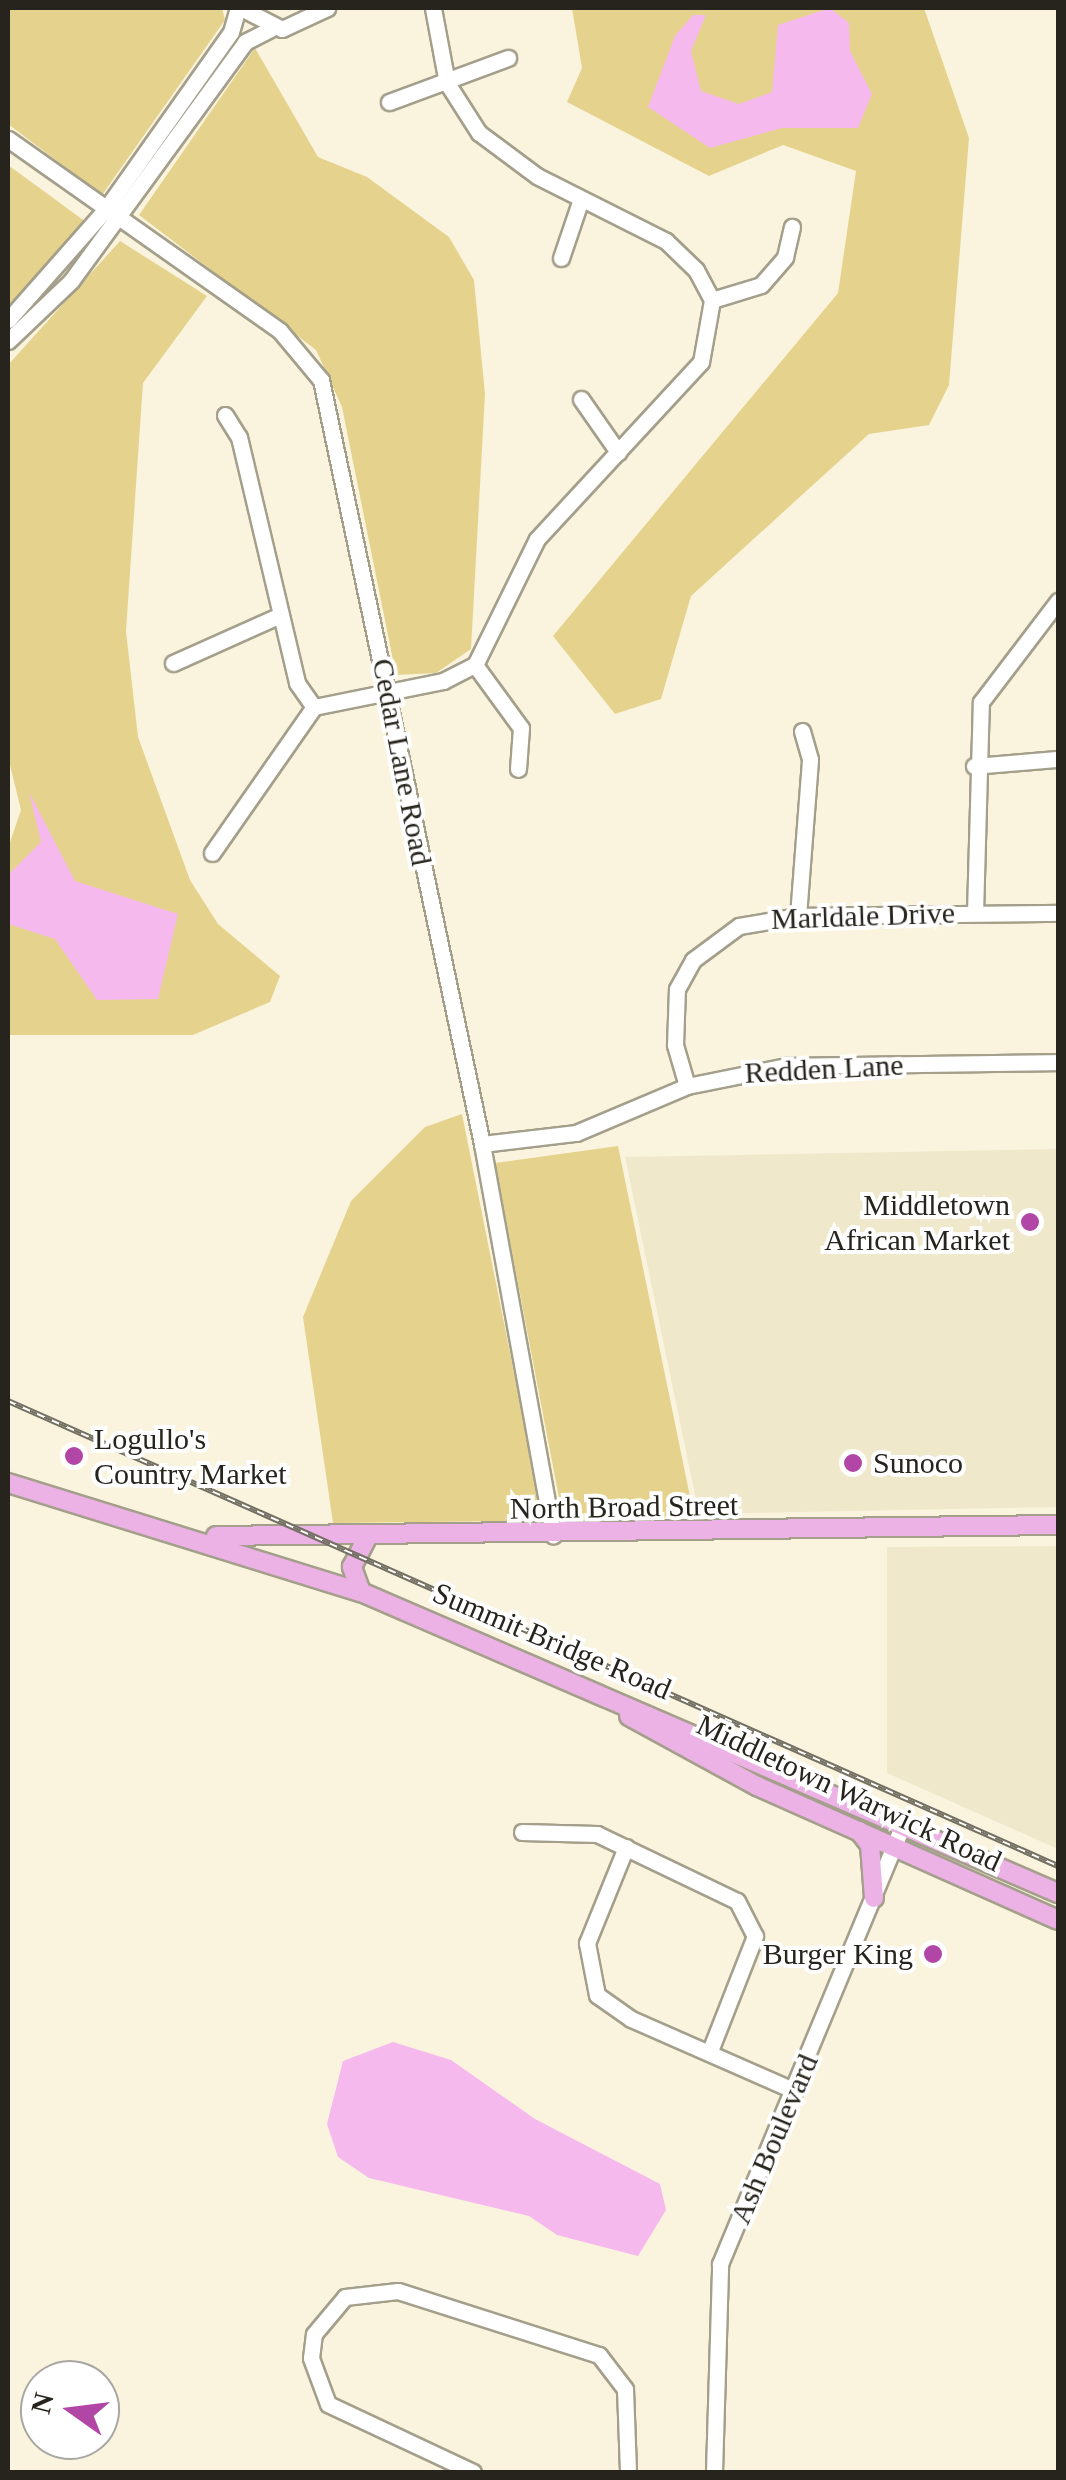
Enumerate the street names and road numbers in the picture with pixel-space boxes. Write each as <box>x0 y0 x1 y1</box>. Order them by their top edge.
street label: Cedar Lane Road <box>364 656 440 868</box>
street label: Marldale Drive <box>770 895 956 937</box>
street label: Redden Lane <box>744 1047 904 1091</box>
street label: North Broad Street <box>510 1487 738 1527</box>
street label: Summit Bridge Road <box>428 1575 676 1707</box>
street label: Middletown Warwick Road <box>691 1706 1007 1880</box>
street label: Ash Boulevard <box>722 2049 826 2229</box>

